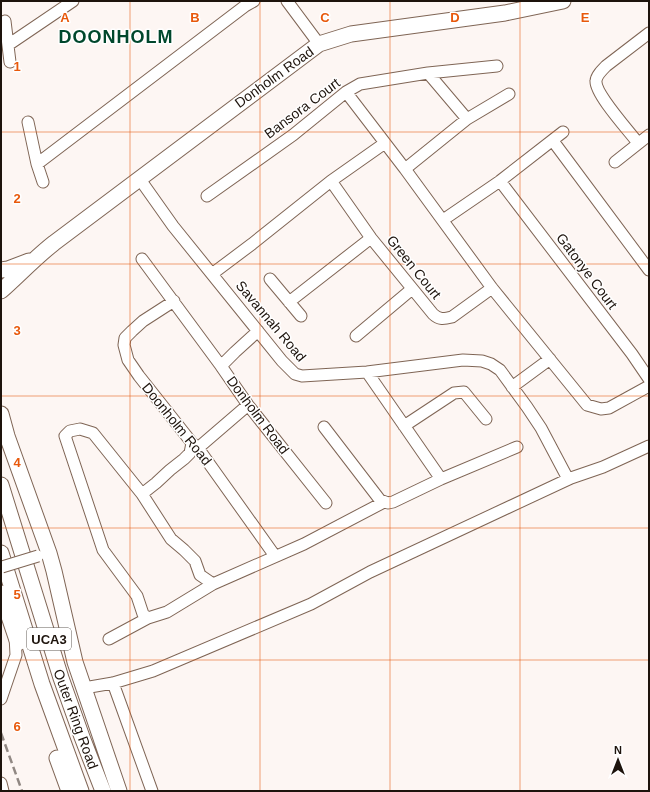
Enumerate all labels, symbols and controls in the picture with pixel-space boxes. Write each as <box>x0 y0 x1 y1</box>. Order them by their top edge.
text: A <box>60 10 70 25</box>
text: B <box>190 10 200 25</box>
text: C <box>320 10 330 25</box>
text: D <box>450 10 460 25</box>
text: E <box>581 10 590 25</box>
district label: DOONHOLM <box>59 27 174 47</box>
street label: Donholm Road <box>232 43 316 111</box>
text: 1 <box>13 59 21 74</box>
street label: Bansora Court <box>261 74 343 142</box>
text: 2 <box>13 191 21 206</box>
street label: Gatonye Court <box>553 230 621 312</box>
street label: Green Court <box>384 232 445 302</box>
street label: Savannah Road <box>233 277 309 365</box>
text: 3 <box>13 323 21 338</box>
street label: Donholm Road <box>224 373 292 457</box>
street label: Doonholm Road <box>139 380 215 468</box>
text: 4 <box>13 455 21 470</box>
text: 5 <box>13 587 21 602</box>
road number: UCA3 <box>27 628 71 650</box>
street label: Outer Ring Road <box>51 667 101 771</box>
text: 6 <box>13 719 21 734</box>
north arrow <box>598 740 638 780</box>
text: N <box>614 744 622 756</box>

